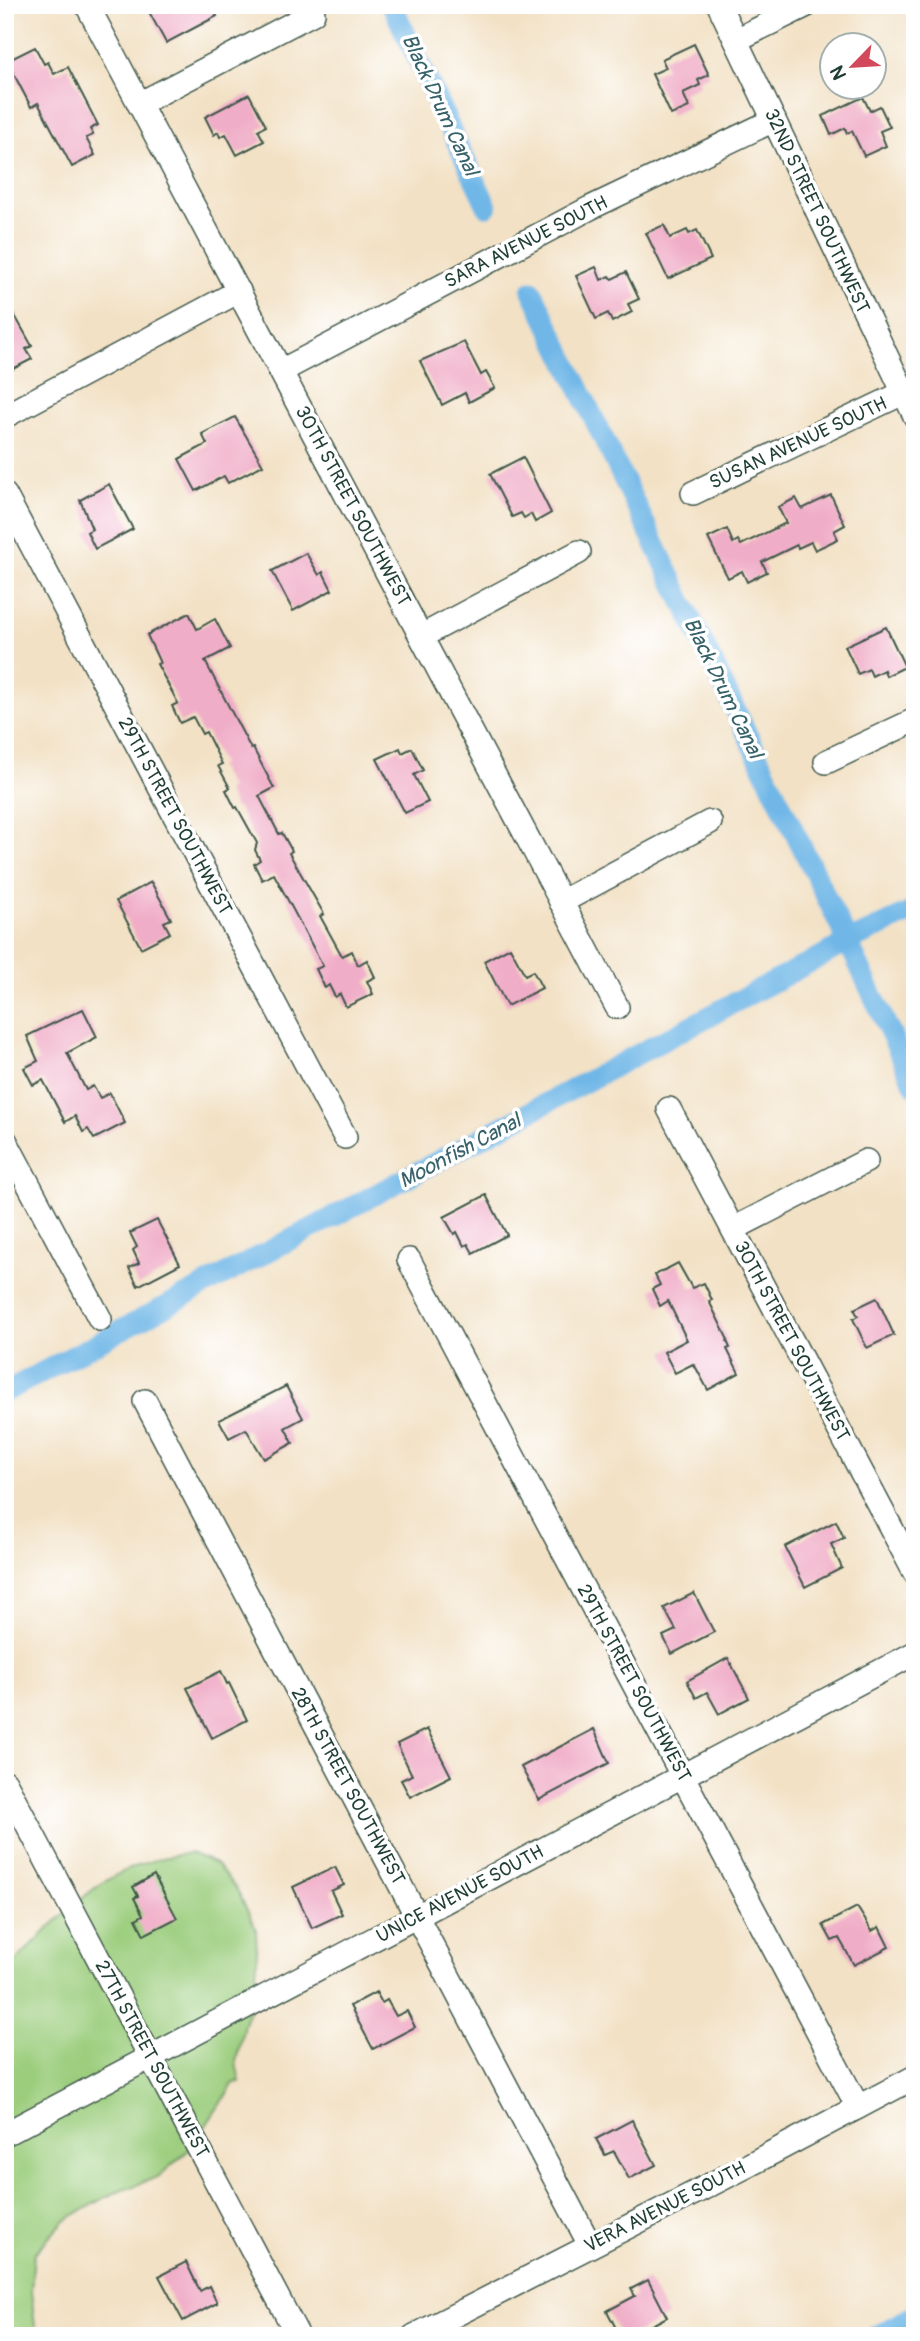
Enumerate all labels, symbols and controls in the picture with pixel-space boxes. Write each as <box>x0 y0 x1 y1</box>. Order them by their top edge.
water label: Black Drum Canal <box>395 30 485 182</box>
north arrow <box>818 32 888 102</box>
text: N <box>825 62 852 84</box>
street label: 32ND STREET SOUTHWEST <box>759 105 875 317</box>
street label: SARA AVENUE SOUTH <box>440 190 612 294</box>
street label: SUSAN AVENUE SOUTH <box>705 391 891 495</box>
street label: 30TH STREET SOUTHWEST <box>290 402 416 610</box>
water label: Black Drum Canal <box>677 613 770 765</box>
street label: 29TH STREET SOUTHWEST <box>113 713 237 919</box>
water label: Moonfish Canal <box>394 1107 527 1194</box>
street label: 30TH STREET SOUTHWEST <box>729 1237 855 1445</box>
street label: 29TH STREET SOUTHWEST <box>572 1580 696 1786</box>
street label: 28TH STREET SOUTHWEST <box>286 1683 410 1889</box>
street label: UNICE AVENUE SOUTH <box>372 1840 548 1948</box>
street label: 27TH STREET SOUTHWEST <box>90 1956 214 2162</box>
street label: VERA AVENUE SOUTH <box>580 2156 750 2258</box>

